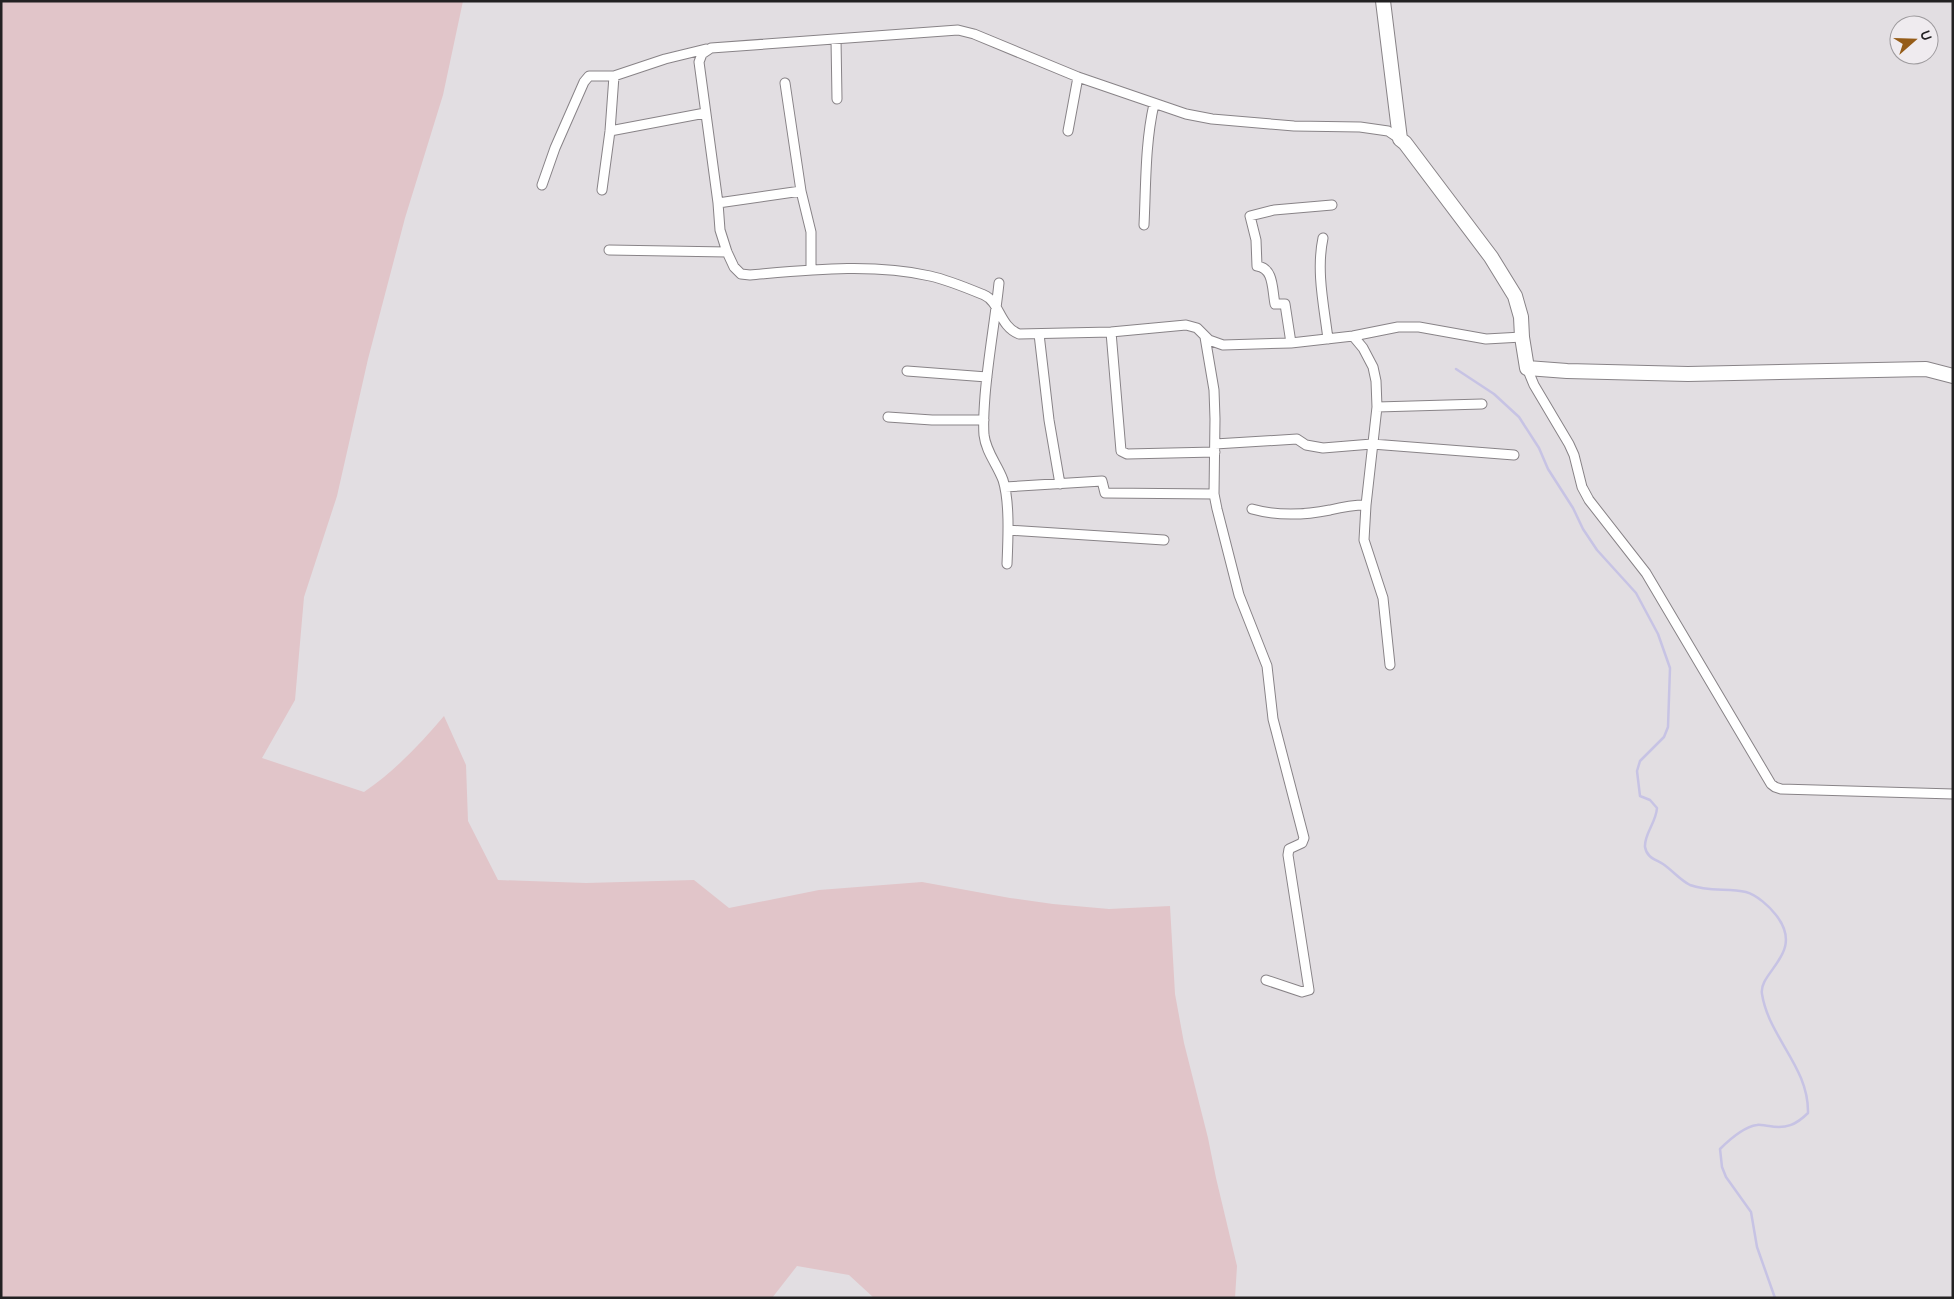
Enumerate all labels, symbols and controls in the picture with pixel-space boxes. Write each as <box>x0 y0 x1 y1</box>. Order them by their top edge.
north arrow <box>1889 15 1939 65</box>
text: U <box>1916 28 1936 43</box>

